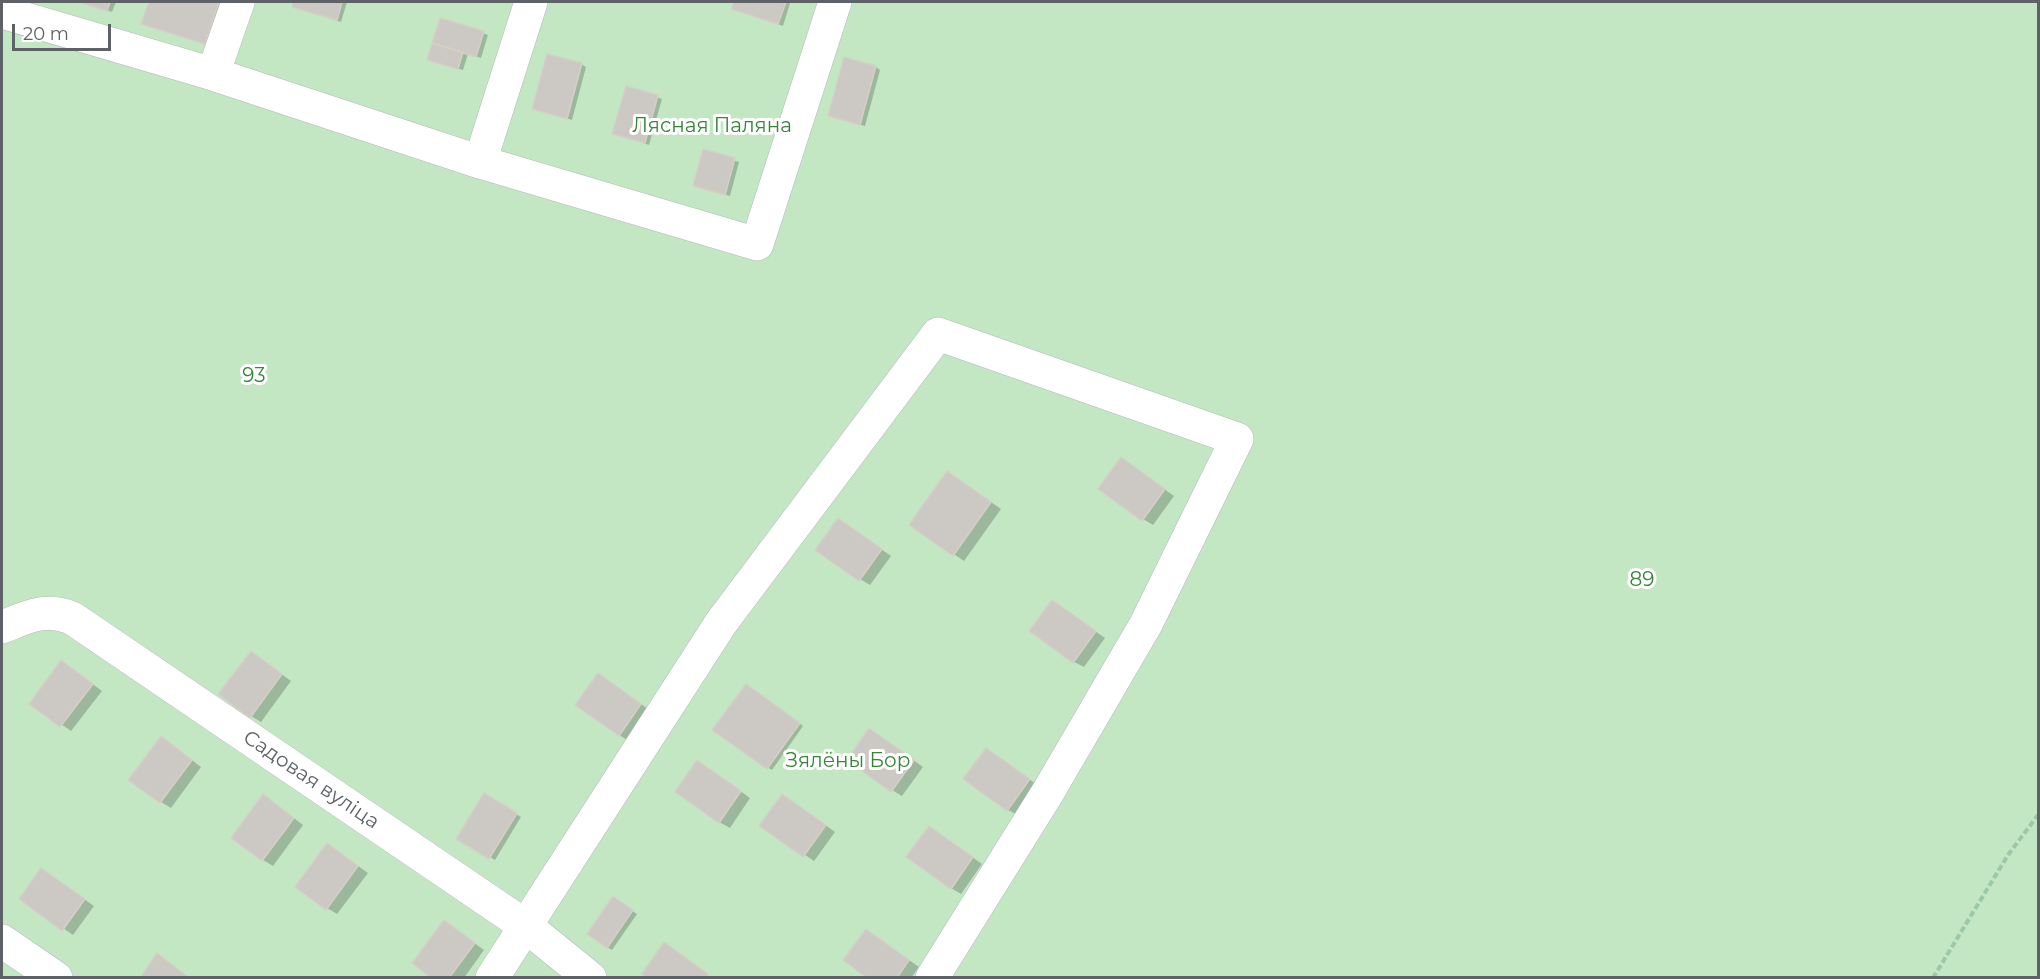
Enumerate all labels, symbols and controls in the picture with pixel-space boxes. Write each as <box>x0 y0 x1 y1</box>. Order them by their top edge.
scale bar <box>15 12 114 50</box>
text: 20 m <box>23 23 69 45</box>
park label: Лясная Паляна <box>632 114 792 138</box>
park label: 93 <box>242 364 266 388</box>
park label: 89 <box>1630 568 1654 592</box>
street label: Садовая вуліца <box>238 726 384 834</box>
park label: Зялёны Бор <box>786 749 910 773</box>

